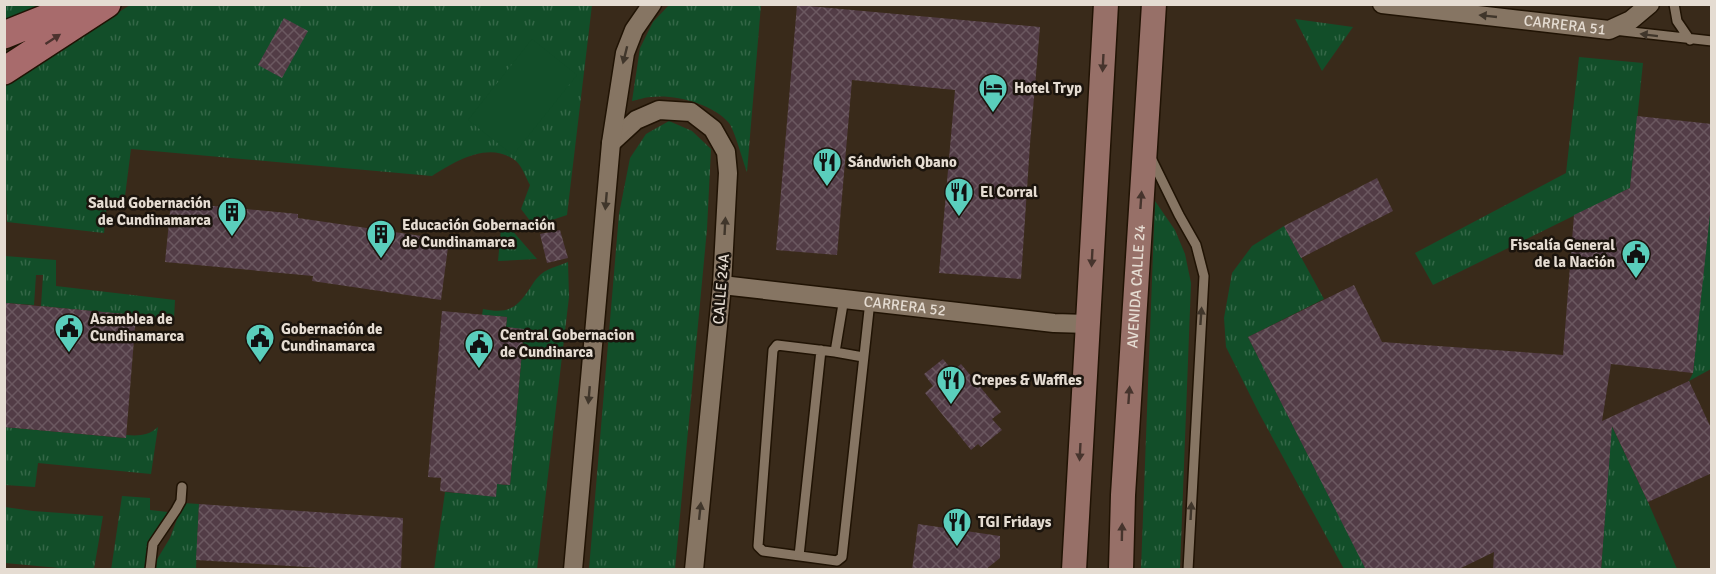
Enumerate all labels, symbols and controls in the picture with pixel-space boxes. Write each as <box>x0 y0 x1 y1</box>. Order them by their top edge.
one-way arrow <box>1479 11 1498 21</box>
street label: CARRERA 51 <box>1523 11 1607 39</box>
one-way arrow <box>1640 30 1659 39</box>
one-way arrow <box>45 34 61 45</box>
one-way arrow <box>620 46 630 65</box>
one-way arrow <box>1098 53 1107 72</box>
hotel icon: Hotel Tryp <box>977 72 1009 114</box>
place label: Hotel Tryp <box>1014 79 1082 97</box>
restaurant icon: Sándwich Qbano <box>811 146 843 188</box>
place label: Sándwich Qbano <box>848 153 957 171</box>
restaurant icon: El Corral <box>943 176 975 218</box>
place label: El Corral <box>980 183 1038 201</box>
one-way arrow <box>1137 191 1146 210</box>
one-way arrow <box>601 192 611 211</box>
place label: Salud Gobernación de Cundinamarca <box>88 194 211 229</box>
building icon: Salud Gobernación de Cundinamarca <box>216 196 248 238</box>
place label: Educación Gobernación de Cundinamarca <box>402 216 555 251</box>
one-way arrow <box>721 217 730 236</box>
building icon: Educación Gobernación de Cundinamarca <box>365 218 397 260</box>
street label: AVENIDA CALLE 24 <box>1123 224 1149 349</box>
place label: Fiscalía General de la Nación <box>1510 236 1615 271</box>
public building icon: Fiscalía General de la Nación <box>1620 238 1652 280</box>
one-way arrow <box>1087 248 1096 267</box>
street label: CALLE 24A <box>709 253 733 325</box>
street label: CARRERA 52 <box>863 292 947 320</box>
one-way arrow <box>1196 307 1206 326</box>
place label: Asamblea de Cundinamarca <box>90 310 185 345</box>
public building icon: Asamblea de Cundinamarca <box>53 312 85 354</box>
place label: Gobernación de Cundinamarca <box>281 320 383 355</box>
public building icon: Gobernación de Cundinamarca <box>244 322 276 364</box>
place label: Central Gobernacion de Cundinarca <box>500 326 635 361</box>
public building icon: Central Gobernacion de Cundinarca <box>463 328 495 370</box>
restaurant icon: Crepes & Waffles <box>935 364 967 406</box>
place label: Crepes & Waffles <box>972 371 1082 389</box>
one-way arrow <box>1124 385 1134 404</box>
one-way arrow <box>584 386 594 405</box>
one-way arrow <box>1076 443 1085 462</box>
one-way arrow <box>695 502 705 521</box>
one-way arrow <box>1187 502 1196 521</box>
restaurant icon: TGI Fridays <box>941 506 973 548</box>
place label: TGI Fridays <box>978 513 1052 531</box>
one-way arrow <box>1117 523 1127 542</box>

